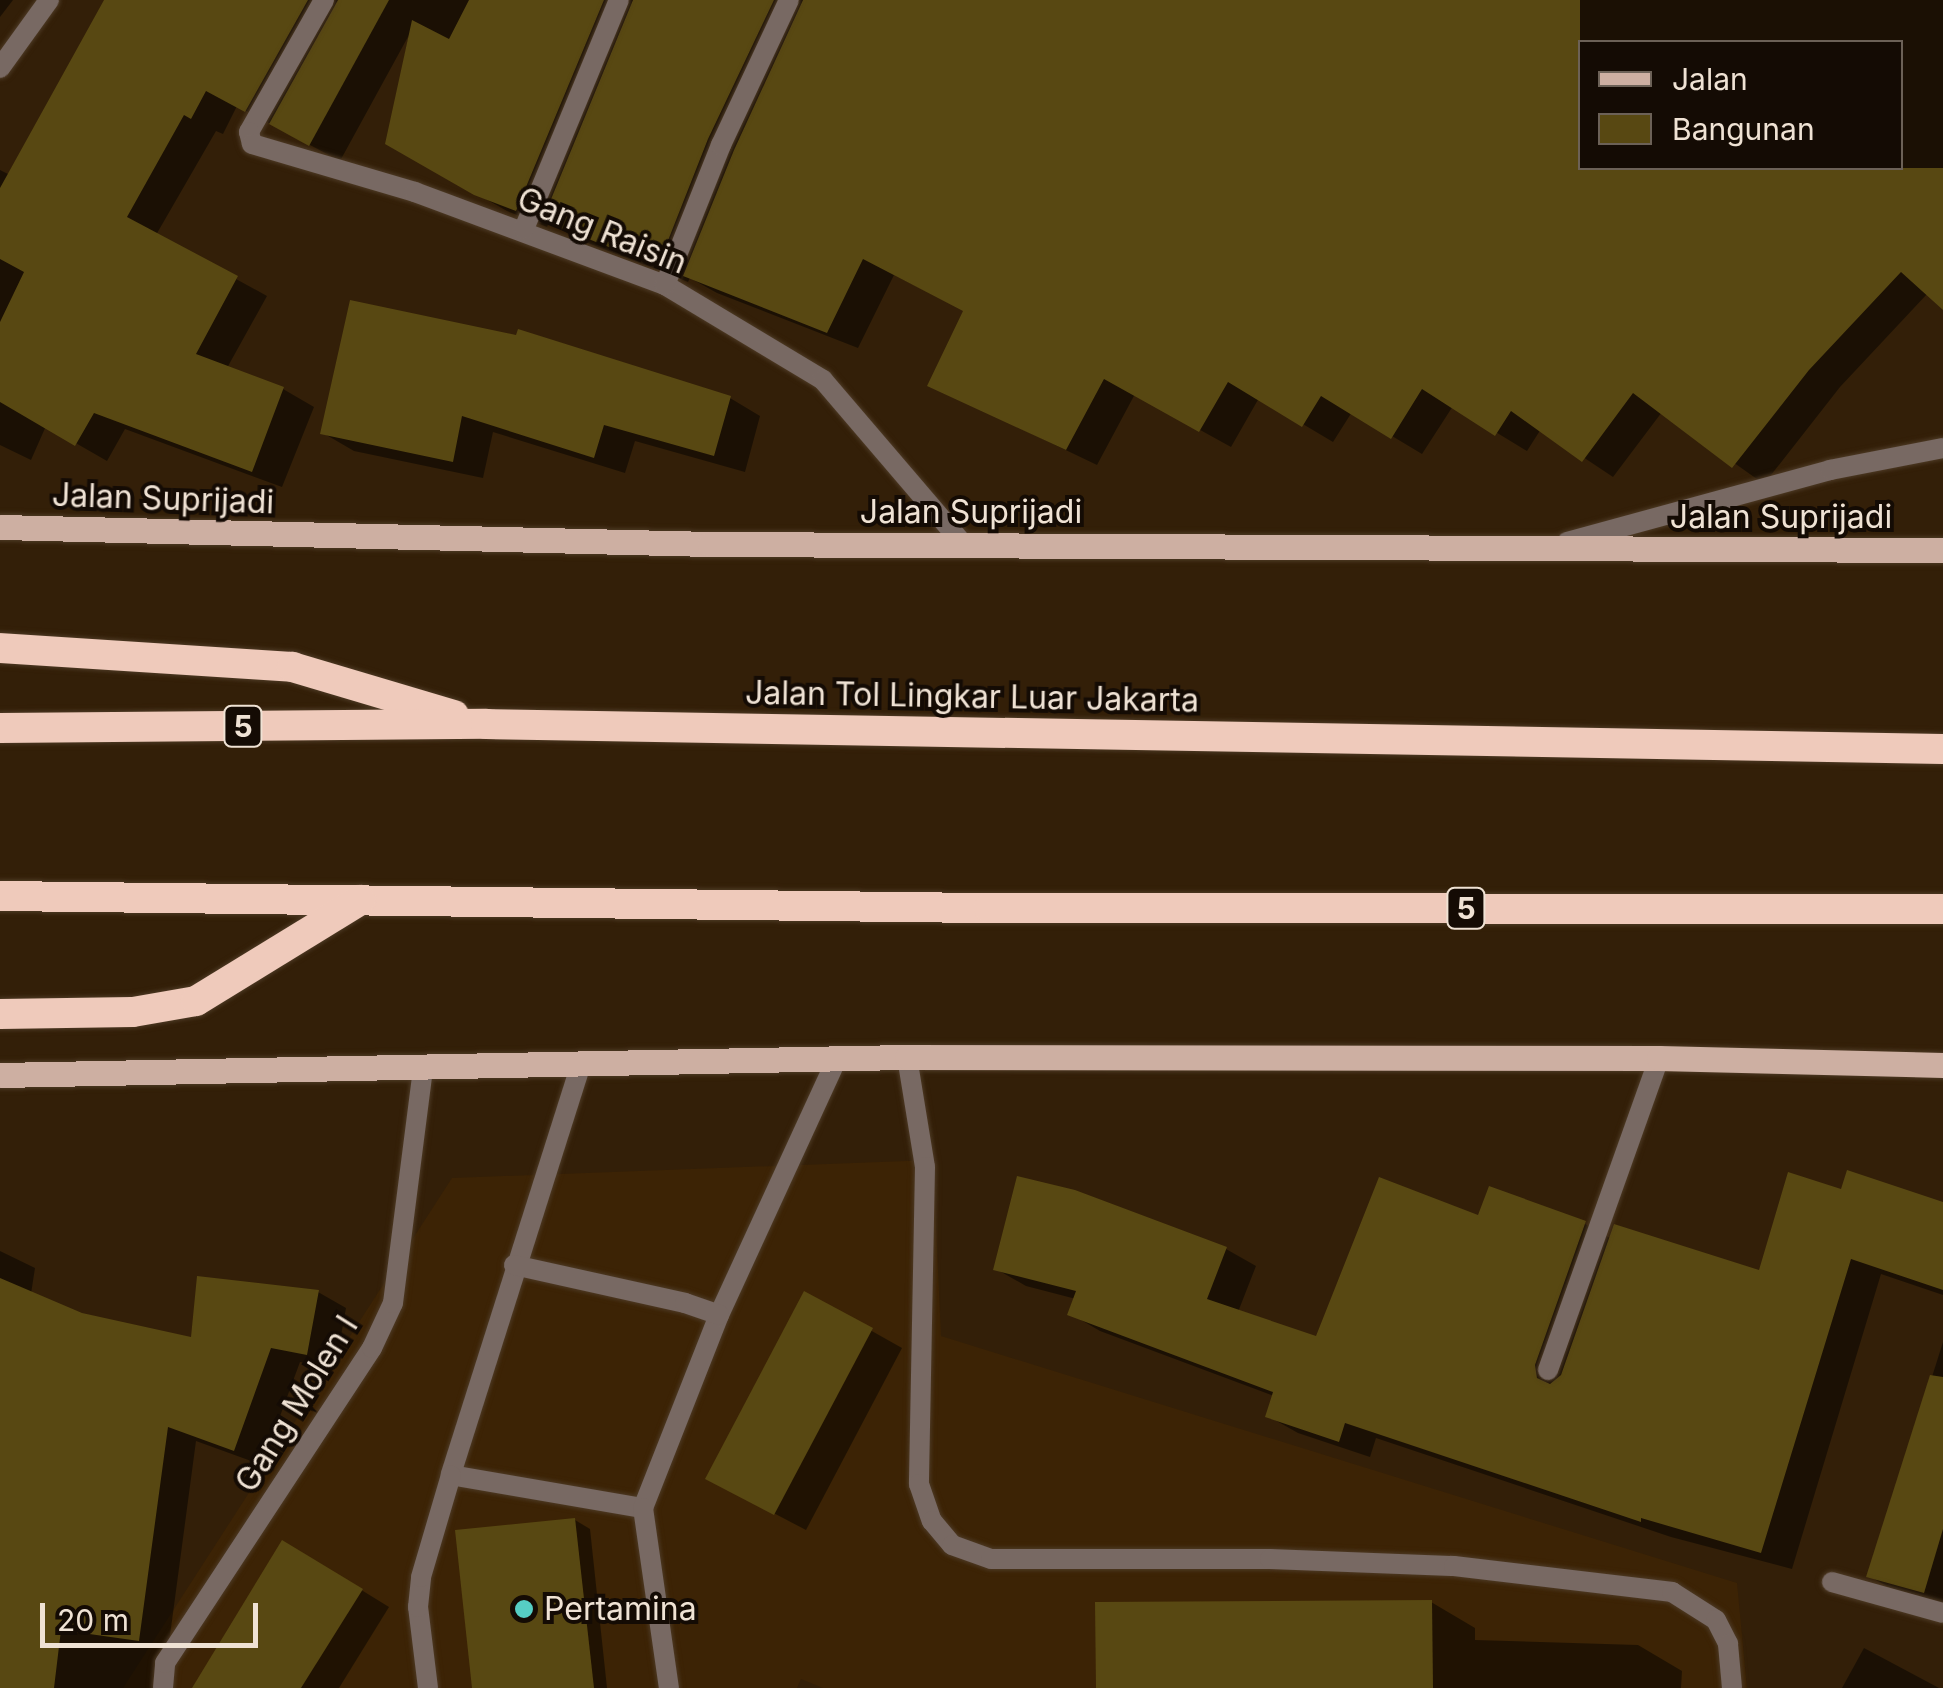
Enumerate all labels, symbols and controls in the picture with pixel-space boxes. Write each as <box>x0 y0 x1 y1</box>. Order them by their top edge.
legend <box>1578 40 1903 170</box>
text: Jalan <box>1672 61 1748 97</box>
text: Bangunan <box>1672 111 1815 147</box>
street label: Gang Raisin <box>512 180 692 282</box>
street label: Jalan Suprijadi <box>51 476 275 522</box>
street label: Jalan Suprijadi <box>860 493 1082 531</box>
street label: Jalan Suprijadi <box>1670 498 1892 536</box>
street label: Jalan Tol Lingkar Luar Jakarta <box>745 674 1199 720</box>
road number: 5 <box>223 701 263 751</box>
road number: 5 <box>1446 883 1486 933</box>
street label: Gang Molen I <box>228 1309 366 1499</box>
scale bar <box>45 1583 262 1645</box>
place label: Pertamina <box>544 1590 697 1628</box>
marker: Pertamina <box>513 1598 535 1620</box>
text: 20 m <box>57 1602 129 1638</box>

